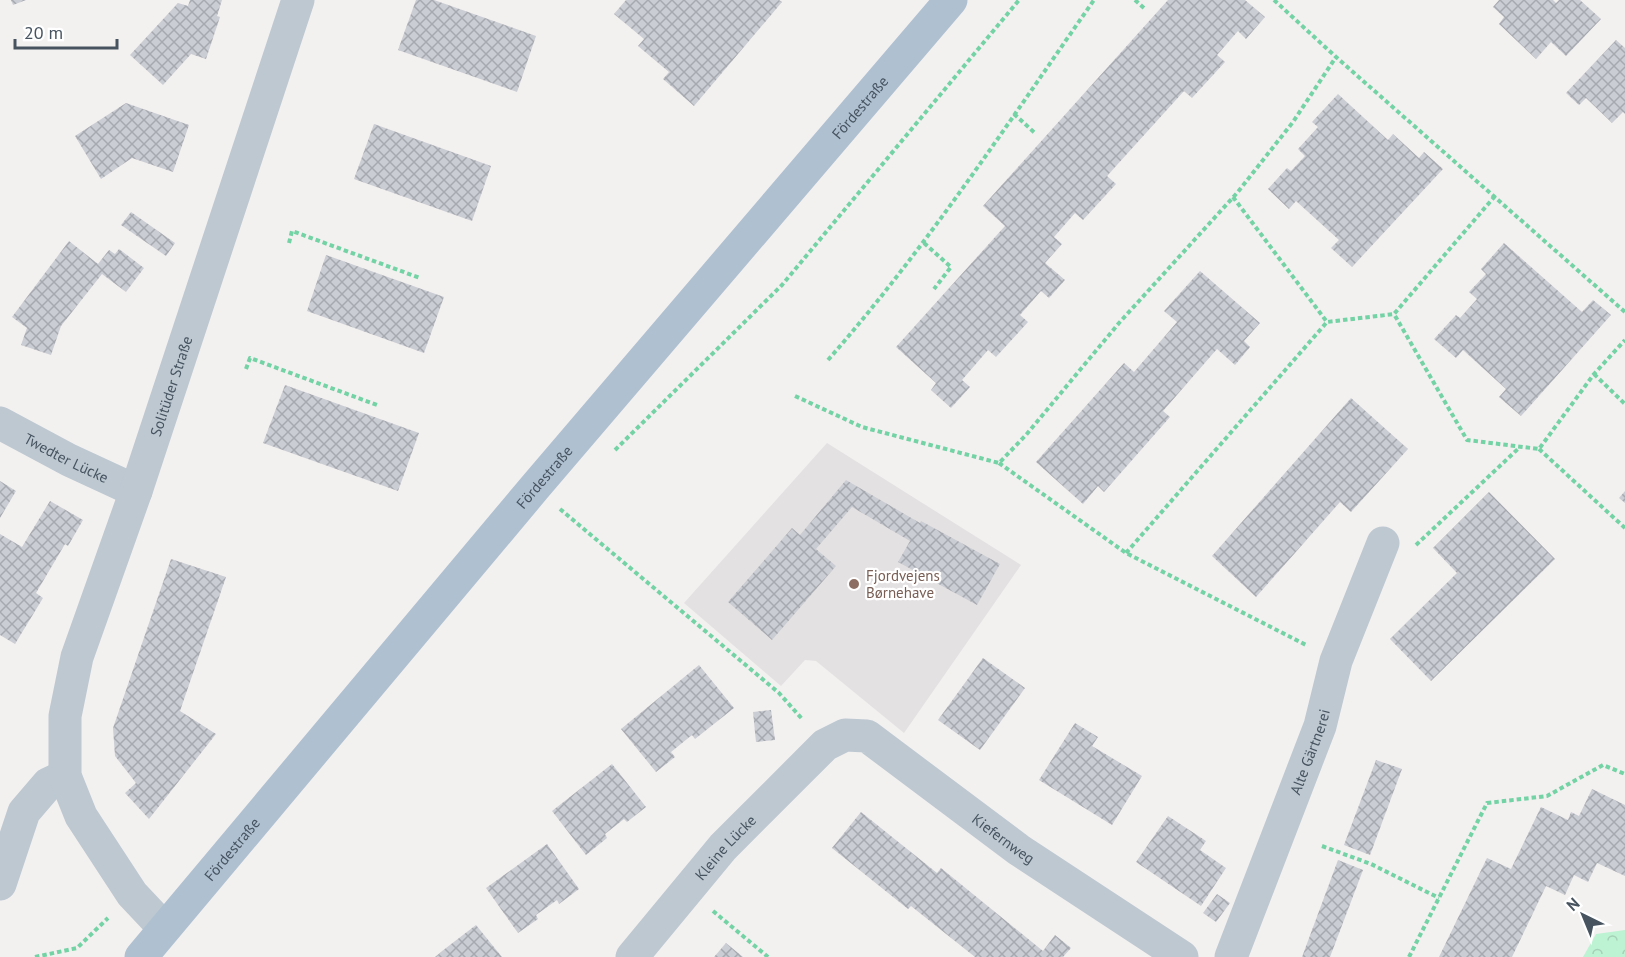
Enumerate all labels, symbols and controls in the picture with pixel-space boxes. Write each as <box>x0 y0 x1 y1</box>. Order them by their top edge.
scale bar <box>15 12 117 50</box>
text: 20 m <box>24 21 63 44</box>
street label: Fördestraße <box>827 72 892 143</box>
street label: Solitüder Straße <box>145 333 196 439</box>
street label: Twedter Lücke <box>21 428 112 487</box>
street label: Fördestraße <box>512 441 576 512</box>
place label: Fjordvejens Børnehave <box>866 566 940 602</box>
marker: Fjordvejens Børnehave <box>847 577 861 591</box>
street label: Alte Gärtnerei <box>1285 707 1333 797</box>
street label: Kiefernweg <box>969 809 1038 867</box>
street label: Kleine Lücke <box>690 810 760 884</box>
street label: Fördestraße <box>200 813 264 885</box>
north arrow <box>1553 885 1613 945</box>
text: N <box>1562 893 1583 915</box>

